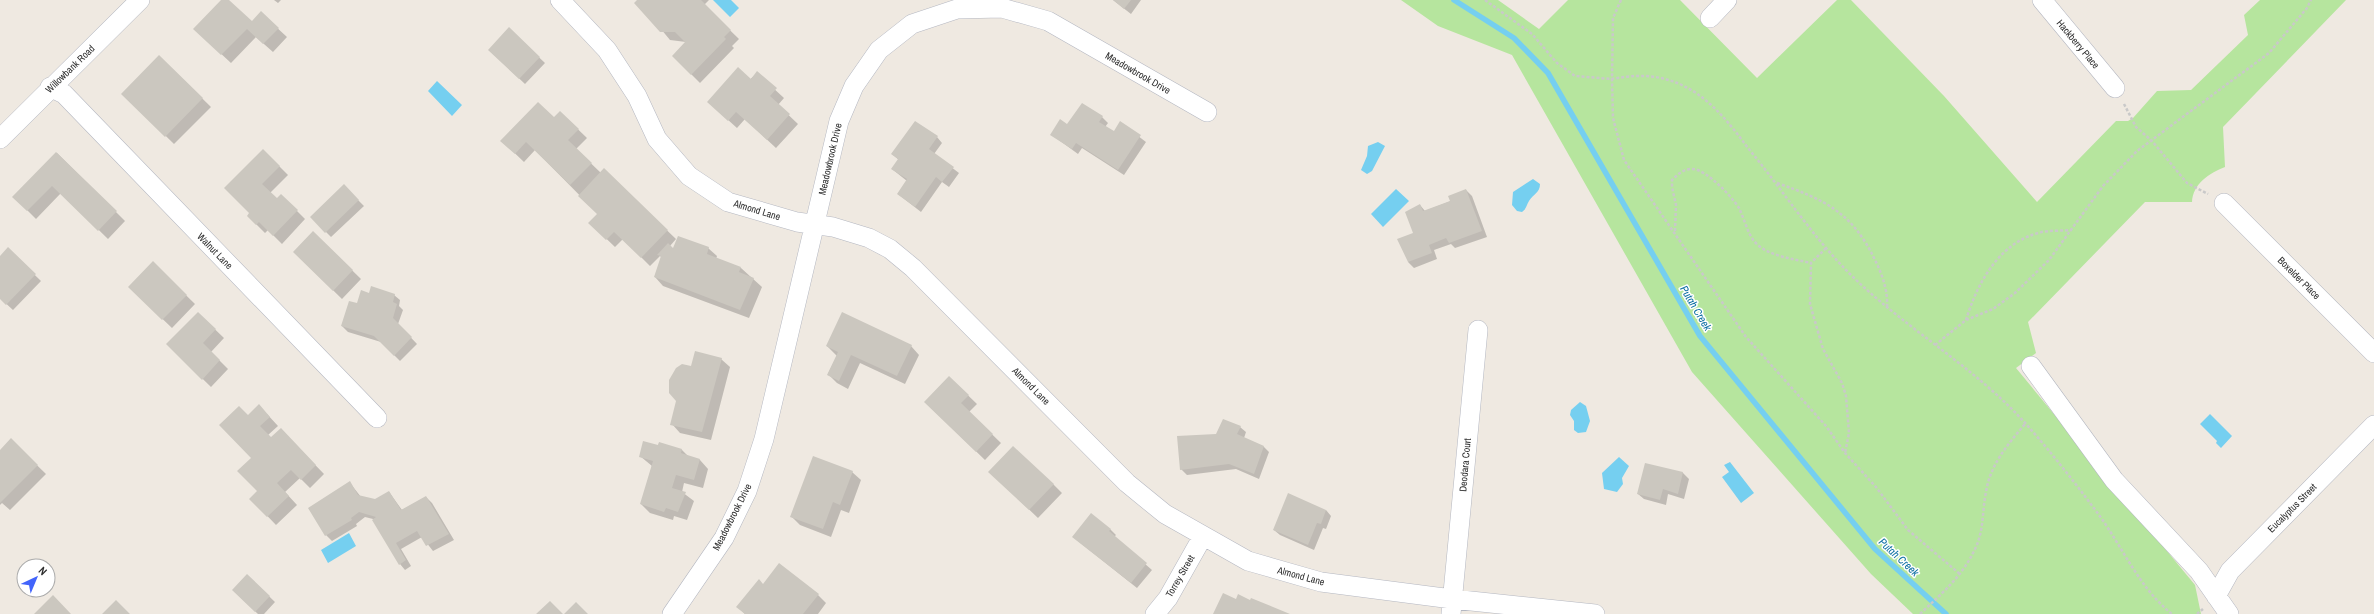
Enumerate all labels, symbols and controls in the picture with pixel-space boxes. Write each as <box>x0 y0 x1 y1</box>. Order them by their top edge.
street label: Hackberry Place <box>2054 17 2103 72</box>
street label: Willowbank Road <box>43 42 97 96</box>
street label: Meadowbrook Drive <box>1103 49 1173 97</box>
street label: Meadowbrook Drive <box>815 121 845 196</box>
street label: Almond Lane <box>731 196 782 223</box>
street label: Walnut Lane <box>194 230 236 272</box>
street label: Boxelder Place <box>2275 254 2323 302</box>
water label: Putah Creek <box>1677 283 1715 334</box>
street label: Almond Lane <box>1009 364 1053 408</box>
street label: Deodara Court <box>1456 437 1474 492</box>
street label: Eucalyptus Street <box>2265 480 2320 535</box>
street label: Meadowbrook Drive <box>710 481 755 553</box>
water label: Putah Creek <box>1876 535 1922 580</box>
street label: Torrey Street <box>1163 552 1198 600</box>
north arrow <box>16 558 56 598</box>
street label: Almond Lane <box>1275 563 1326 589</box>
text: N <box>36 564 50 578</box>

